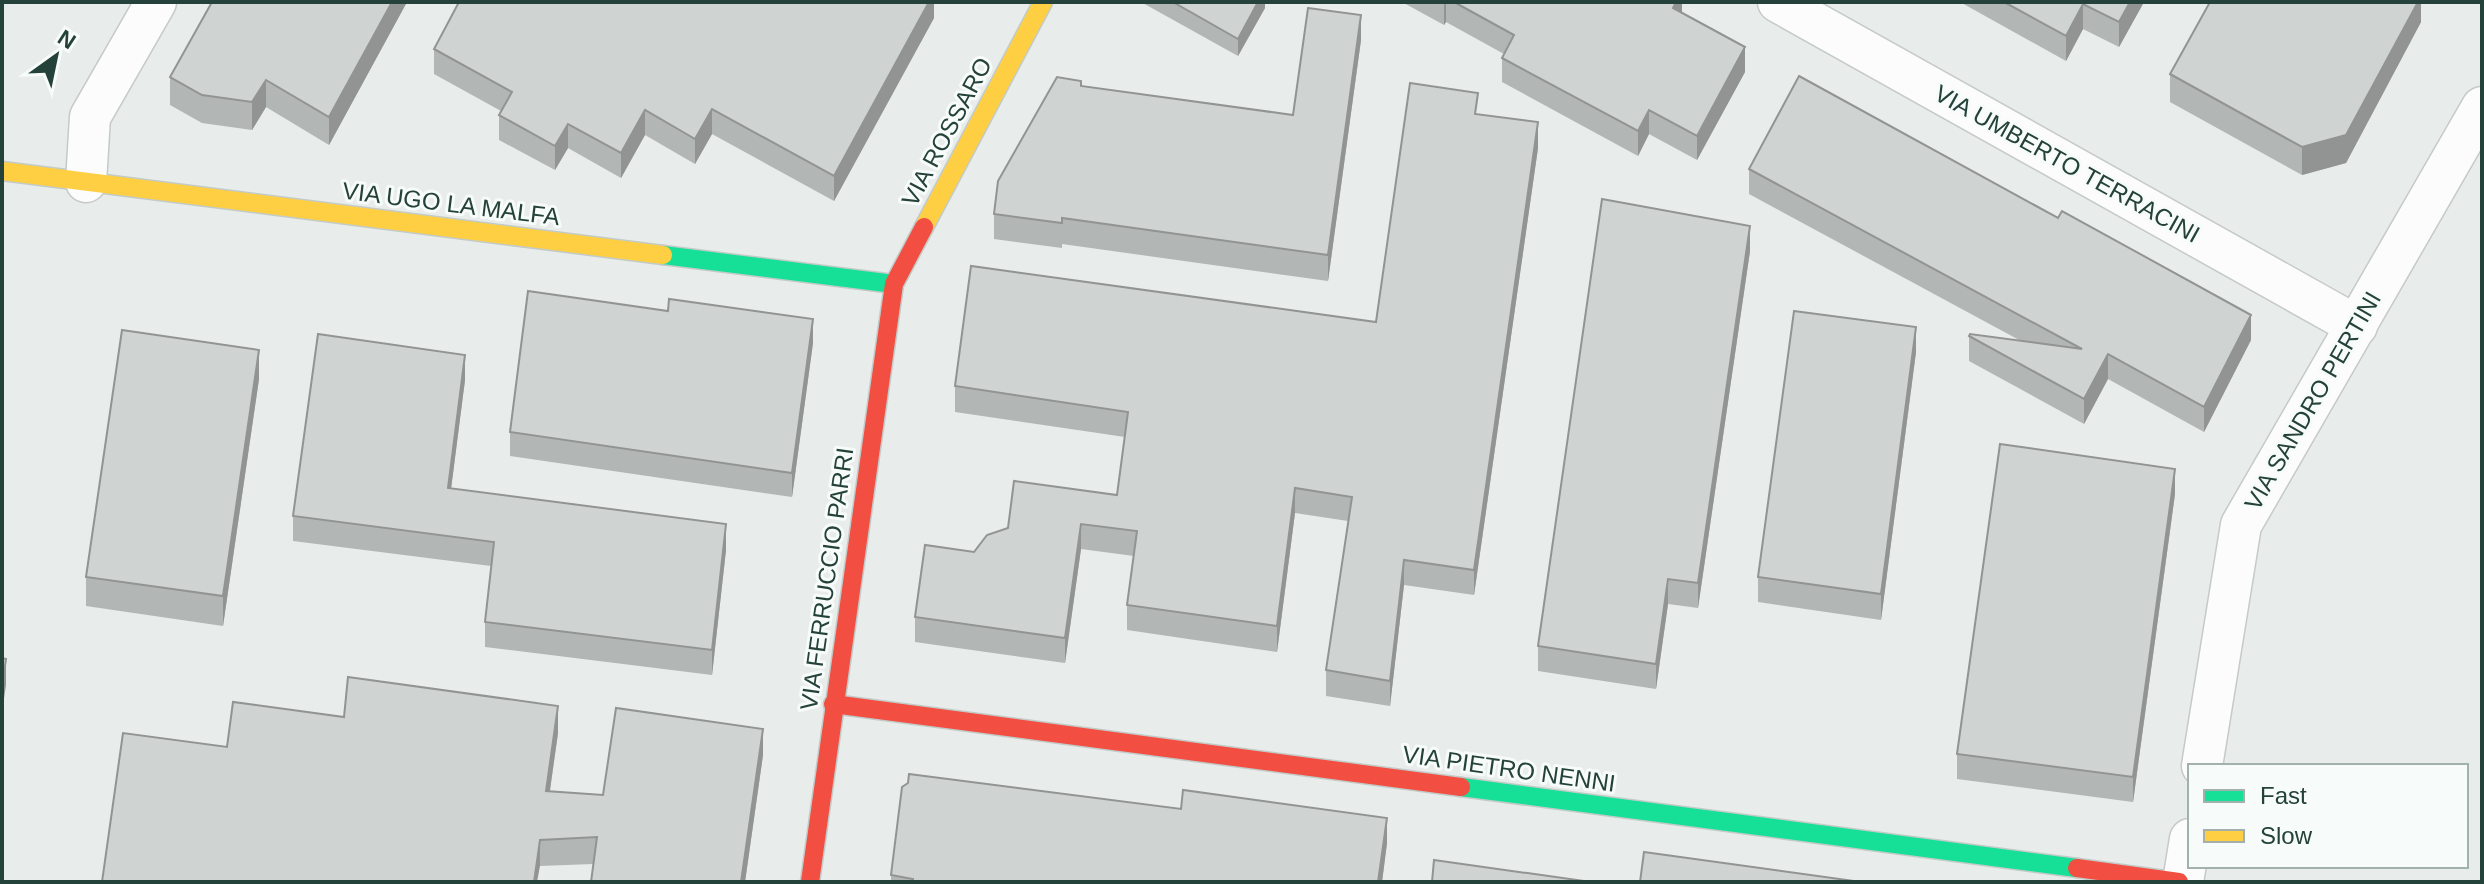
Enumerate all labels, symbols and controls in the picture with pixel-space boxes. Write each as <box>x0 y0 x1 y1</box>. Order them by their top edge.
north arrow <box>16 16 96 96</box>
text: N <box>53 25 80 54</box>
street label: VIA ROSSARO <box>896 53 997 211</box>
street label: VIA UMBERTO TERRACINI <box>1930 79 2204 248</box>
street label: VIA UGO LA MALFA <box>341 177 561 230</box>
street label: VIA SANDRO PERTINI <box>2239 287 2386 515</box>
street label: VIA FERRUCCIO PARRI <box>795 446 858 712</box>
street label: VIA PIETRO NENNI <box>1401 740 1617 797</box>
legend <box>2188 764 2468 868</box>
text: Fast <box>2260 782 2307 809</box>
text: Slow <box>2260 822 2313 849</box>

